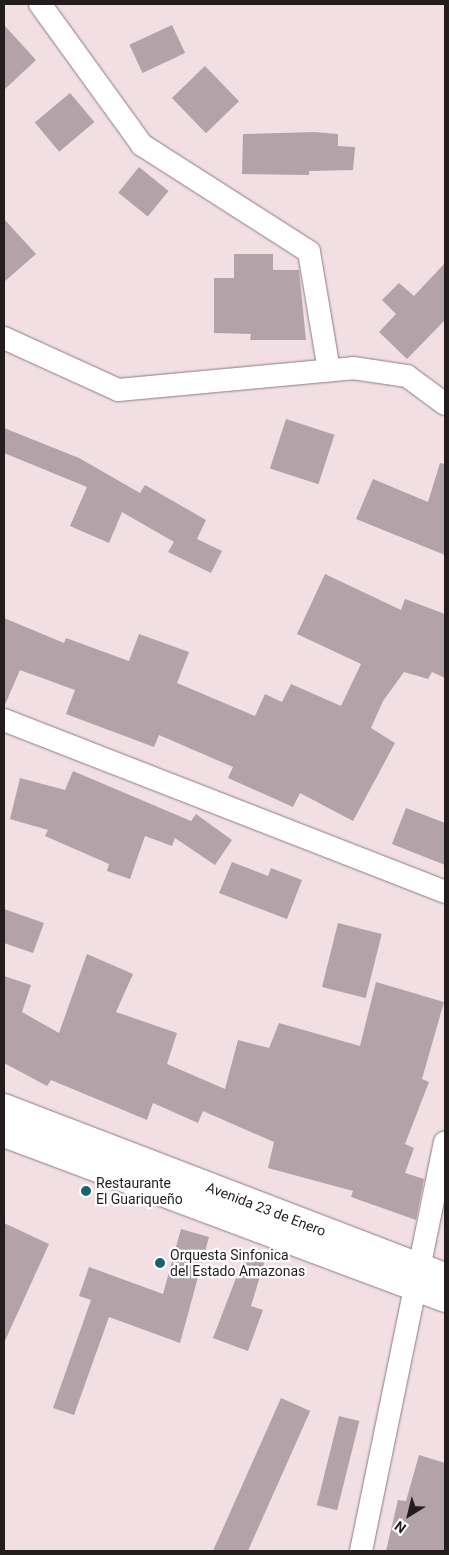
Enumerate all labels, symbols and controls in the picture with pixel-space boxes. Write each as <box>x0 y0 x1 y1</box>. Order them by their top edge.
place label: Restaurante El Guariqueño <box>96 1175 183 1208</box>
street label: Avenida 23 de Enero <box>204 1178 328 1240</box>
marker: Restaurante El Guariqueño <box>80 1185 92 1197</box>
place label: Orquesta Sinfonica del Estado Amazonas <box>170 1247 305 1280</box>
marker: Orquesta Sinfonica del Estado Amazonas <box>154 1257 166 1269</box>
north arrow <box>384 1490 434 1540</box>
text: N <box>391 1518 409 1537</box>

